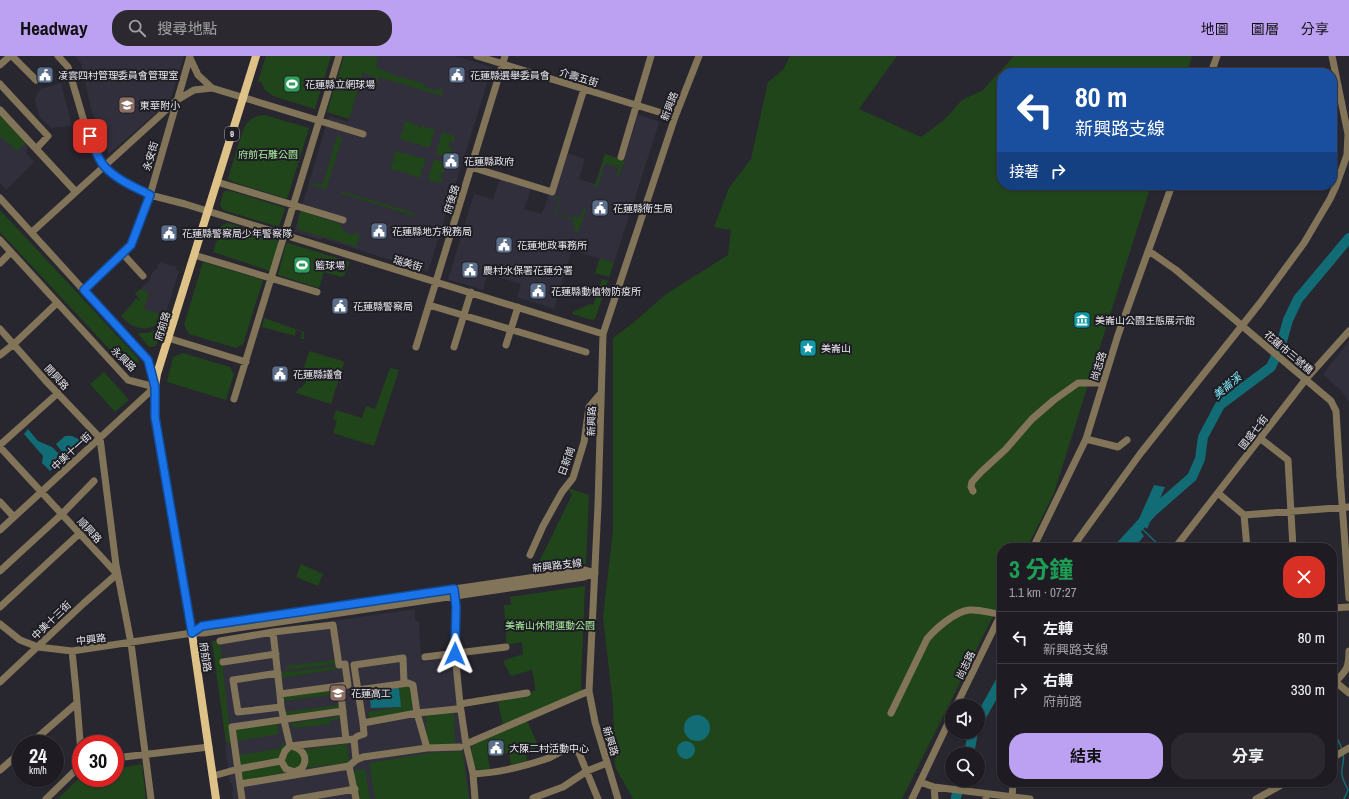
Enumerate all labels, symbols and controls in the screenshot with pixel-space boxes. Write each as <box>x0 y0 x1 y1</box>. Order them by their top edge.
search box <box>112 10 392 46</box>
text: Headway <box>20 15 88 41</box>
icon: search <box>126 17 148 39</box>
text: 搜尋地點 <box>158 18 218 39</box>
text: 地圖 <box>1201 20 1229 38</box>
text: 圖層 <box>1251 20 1279 38</box>
text: 分享 <box>1301 20 1329 38</box>
public building icon: 凌雲四村管理委員會管理室 <box>35 65 55 85</box>
public building icon: 花蓮縣選舉委員會 <box>447 65 467 85</box>
street label: 介壽五街 <box>558 65 600 90</box>
place label: 凌雲四村管理委員會管理室 <box>58 69 178 82</box>
place label: 花蓮縣選舉委員會 <box>470 69 550 82</box>
sports icon: 花蓮縣立網球場 <box>282 74 302 94</box>
place label: 花蓮縣立網球場 <box>305 78 375 91</box>
text: 80 m <box>1075 78 1127 116</box>
icon: left <box>1009 84 1061 136</box>
street label: 新興路 <box>658 90 681 123</box>
school or university icon: 東華附小 <box>117 95 137 115</box>
place label: 東華附小 <box>140 99 180 112</box>
text: 新興路支線 <box>1075 116 1165 141</box>
pin <box>73 119 107 153</box>
icon: arrive <box>79 125 101 147</box>
road number: 9 <box>225 127 239 141</box>
street label: 永安街 <box>140 140 161 172</box>
park label: 府前石雕公園 <box>238 148 298 161</box>
public building icon: 花蓮縣政府 <box>441 151 461 171</box>
place label: 花蓮縣政府 <box>464 155 514 168</box>
icon: right <box>1047 160 1069 182</box>
text: 接著 <box>1009 161 1039 182</box>
street label: 府後路 <box>441 183 462 215</box>
public building icon: 花蓮縣衛生局 <box>590 198 610 218</box>
place label: 花蓮縣衛生局 <box>613 202 673 215</box>
public building icon: 花蓮縣地方稅務局 <box>369 221 389 241</box>
public building icon: 花蓮縣警察局少年警察隊 <box>159 223 179 243</box>
place label: 花蓮縣地方稅務局 <box>392 225 472 238</box>
place label: 花蓮縣警察局少年警察隊 <box>182 227 292 240</box>
public building icon: 花蓮地政事務所 <box>494 235 514 255</box>
place label: 花蓮地政事務所 <box>517 239 587 252</box>
street label: 瑞美街 <box>392 253 424 274</box>
sports icon: 籃球場 <box>292 255 312 275</box>
place label: 籃球場 <box>315 259 345 272</box>
public building icon: 農村水保署花蓮分署 <box>460 260 480 280</box>
place label: 農村水保署花蓮分署 <box>483 264 573 277</box>
public building icon: 花蓮縣動植物防疫所 <box>528 281 548 301</box>
place label: 花蓮縣動植物防疫所 <box>551 285 641 298</box>
public building icon: 花蓮縣警察局 <box>330 296 350 316</box>
place label: 花蓮縣警察局 <box>353 300 413 313</box>
street label: 府前路 <box>152 310 173 342</box>
museum icon: 美崙山公園生態展示館 <box>1072 310 1092 330</box>
place label: 美崙山公園生態展示館 <box>1095 314 1195 327</box>
street label: 花蓮市三號橋 <box>1262 328 1316 377</box>
place icon: 美崙山 <box>798 338 818 358</box>
place label: 美崙山 <box>821 342 851 355</box>
street label: 永興路 <box>108 344 139 375</box>
street label: 尚志路 <box>1088 350 1109 382</box>
street label: 開興路 <box>42 362 72 393</box>
public building icon: 花蓮縣議會 <box>270 364 290 384</box>
place label: 花蓮縣議會 <box>293 368 343 381</box>
water label: 美崙溪 <box>1210 369 1246 402</box>
street label: 新興路 <box>584 406 599 436</box>
street label: 國盛七街 <box>1236 413 1271 452</box>
street label: 中美十一街 <box>49 430 94 473</box>
street label: 日新崗 <box>555 445 578 477</box>
street label: 順興路 <box>75 515 105 546</box>
text: 3 分鐘 <box>1009 553 1073 585</box>
street label: 新興路支線 <box>531 556 583 575</box>
button: close <box>1283 556 1325 598</box>
text: 1.1 km · 07:27 <box>1009 584 1077 601</box>
street label: 中美十三街 <box>29 598 74 642</box>
text: 左轉 <box>1043 618 1073 639</box>
park label: 美崙山休閒運動公園 <box>505 619 595 632</box>
icon: left <box>1009 627 1031 649</box>
text: 80 m <box>1298 627 1325 648</box>
street label: 中興路 <box>75 631 107 648</box>
position arrow <box>434 633 476 675</box>
street label: 府前路 <box>197 641 214 673</box>
text: 新興路支線 <box>1043 641 1108 658</box>
street label: 尚志路 <box>953 649 978 682</box>
text: 右轉 <box>1043 670 1073 691</box>
icon: right <box>1009 679 1031 701</box>
text: 330 m <box>1291 679 1325 700</box>
school or university icon: 花蓮高工 <box>328 683 348 703</box>
place label: 花蓮高工 <box>351 687 391 700</box>
text: 府前路 <box>1043 693 1082 710</box>
map controls <box>945 699 985 787</box>
button: sound <box>945 699 985 739</box>
street label: 新興路 <box>600 725 621 757</box>
button: 結束 <box>1009 733 1163 779</box>
button: 分享 <box>1171 733 1325 779</box>
speed limit sign: 30 <box>72 735 124 787</box>
public building icon: 大陳二村活動中心 <box>486 738 506 758</box>
text: 24 <box>29 742 47 769</box>
place label: 大陳二村活動中心 <box>509 742 589 755</box>
button: search <box>945 747 985 787</box>
text: km/h <box>29 764 47 777</box>

